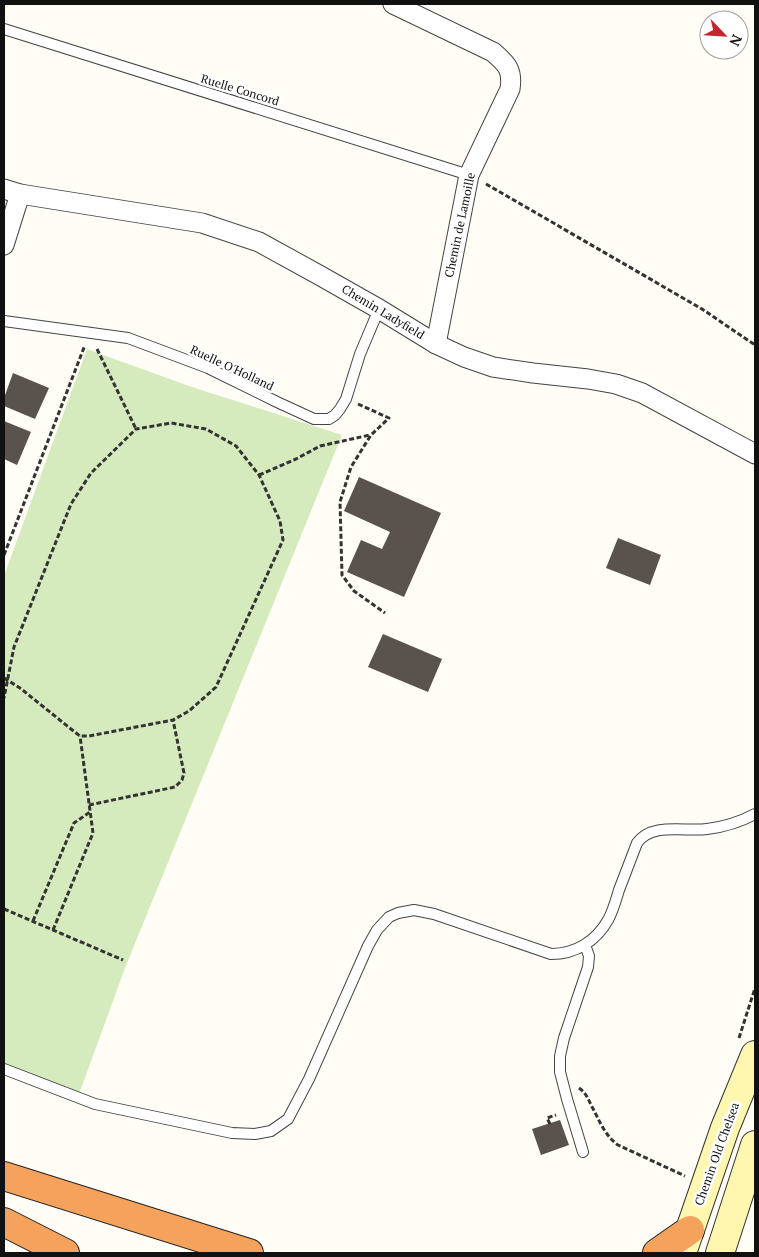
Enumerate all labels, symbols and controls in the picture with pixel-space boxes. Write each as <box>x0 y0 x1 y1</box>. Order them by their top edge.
north arrow <box>699 10 749 60</box>
text: N <box>725 32 747 50</box>
street label: Ruelle Concord <box>199 70 282 109</box>
street label: Chemin de Lamoille <box>441 171 478 279</box>
street label: Chemin Ladyfield <box>339 281 428 342</box>
street label: Ruelle O'Holland <box>188 342 277 394</box>
street label: Chemin Old Chelsea <box>691 1100 742 1207</box>

